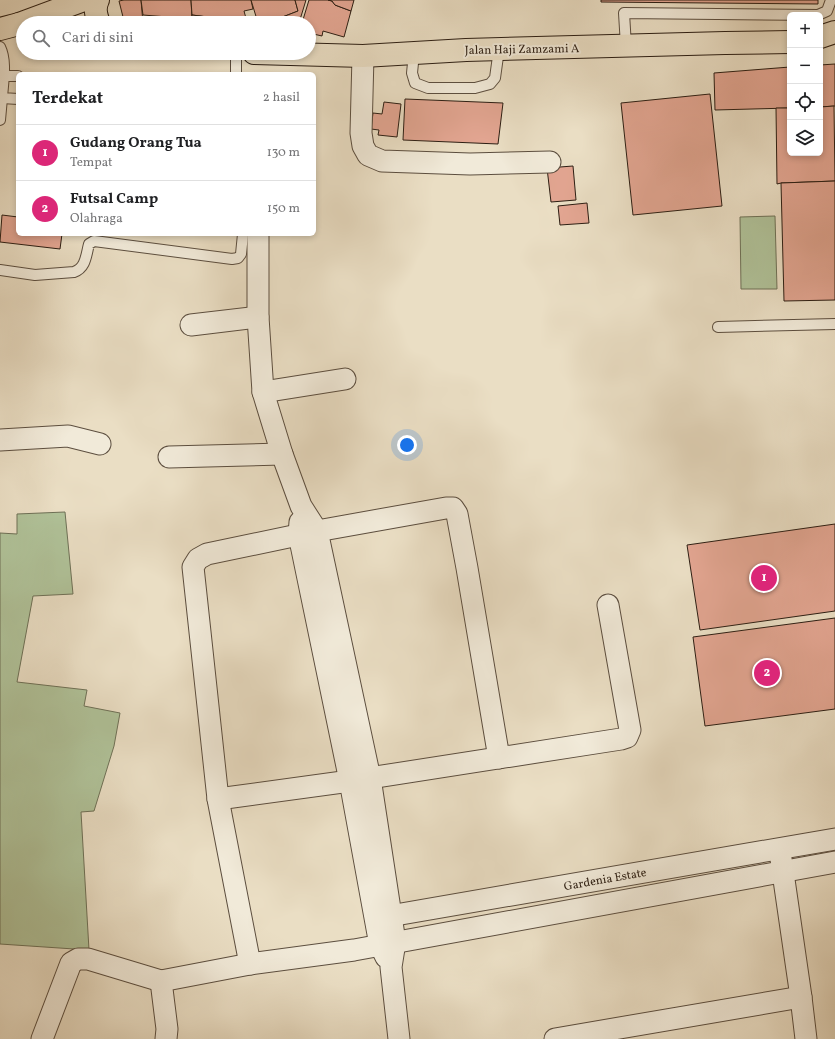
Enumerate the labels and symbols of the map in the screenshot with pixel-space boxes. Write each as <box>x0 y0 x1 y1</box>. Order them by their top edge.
street label: Jalan Haji Zamzami A <box>465 41 580 59</box>
your location <box>397 435 417 455</box>
pin: 1 <box>751 563 777 593</box>
pin: 2 <box>754 658 780 688</box>
street label: Gardenia Estate <box>563 865 648 895</box>

